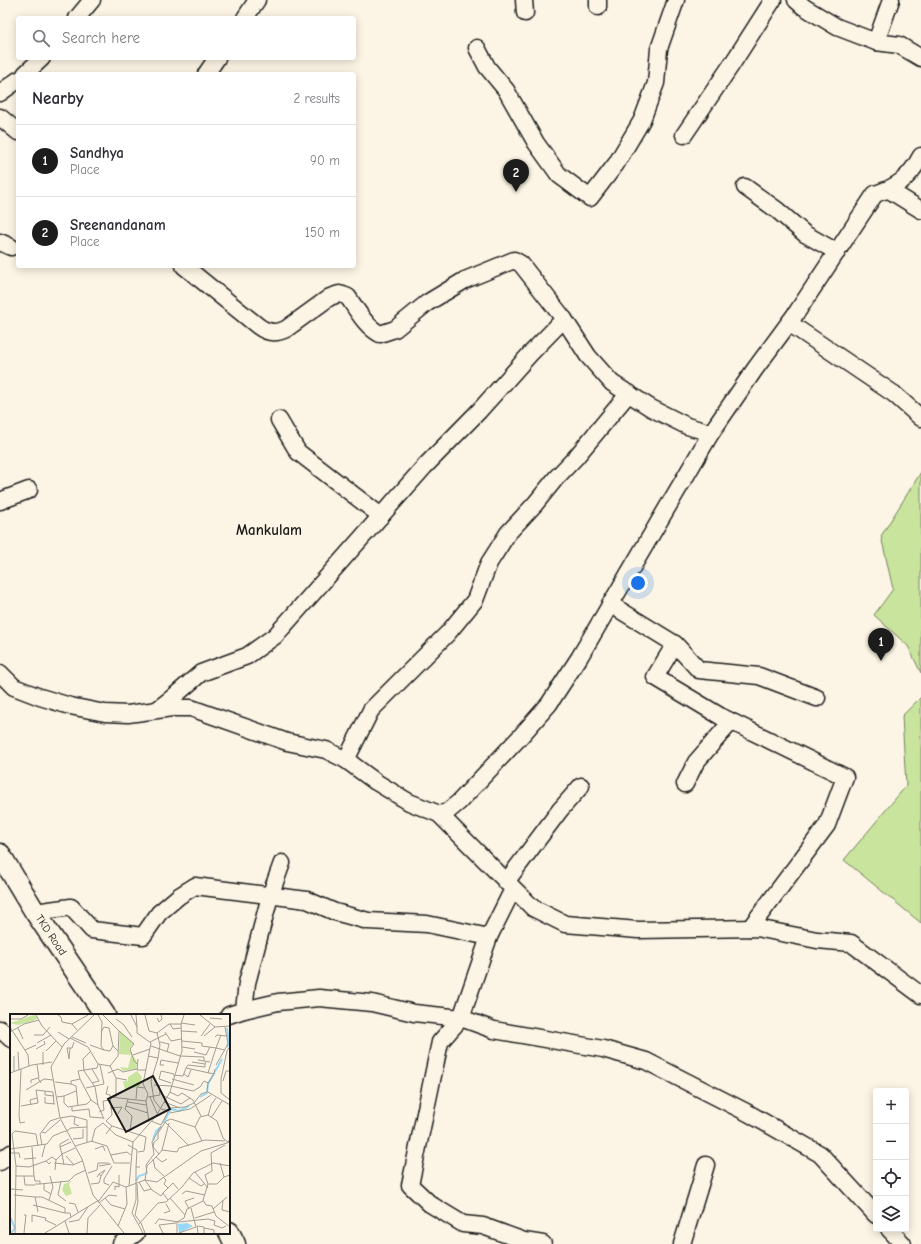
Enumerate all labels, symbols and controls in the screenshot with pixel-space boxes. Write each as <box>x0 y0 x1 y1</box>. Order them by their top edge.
search box <box>16 16 356 60</box>
icon: search <box>30 27 52 49</box>
text: Search here <box>62 29 140 47</box>
text: Nearby <box>32 89 83 108</box>
text: 2 results <box>293 91 340 106</box>
text: Sandhya <box>70 144 124 162</box>
text: 1 <box>42 153 48 168</box>
text: 90 m <box>310 153 340 168</box>
pin: 2 <box>503 159 529 192</box>
text: Place <box>70 162 100 177</box>
text: Sreenandanam <box>70 216 166 234</box>
text: 2 <box>42 225 48 240</box>
text: 150 m <box>305 225 340 240</box>
text: Place <box>70 234 100 249</box>
district label: Mankulam <box>236 521 302 539</box>
your location <box>628 573 648 593</box>
pin: 1 <box>868 628 894 661</box>
street label: TKD Road <box>33 912 69 958</box>
inset map <box>10 1014 230 1234</box>
map controls <box>873 1088 909 1232</box>
button: + <box>873 1088 909 1124</box>
button: − <box>873 1124 909 1160</box>
button: locate <box>873 1160 909 1196</box>
button: layers <box>873 1196 909 1232</box>

